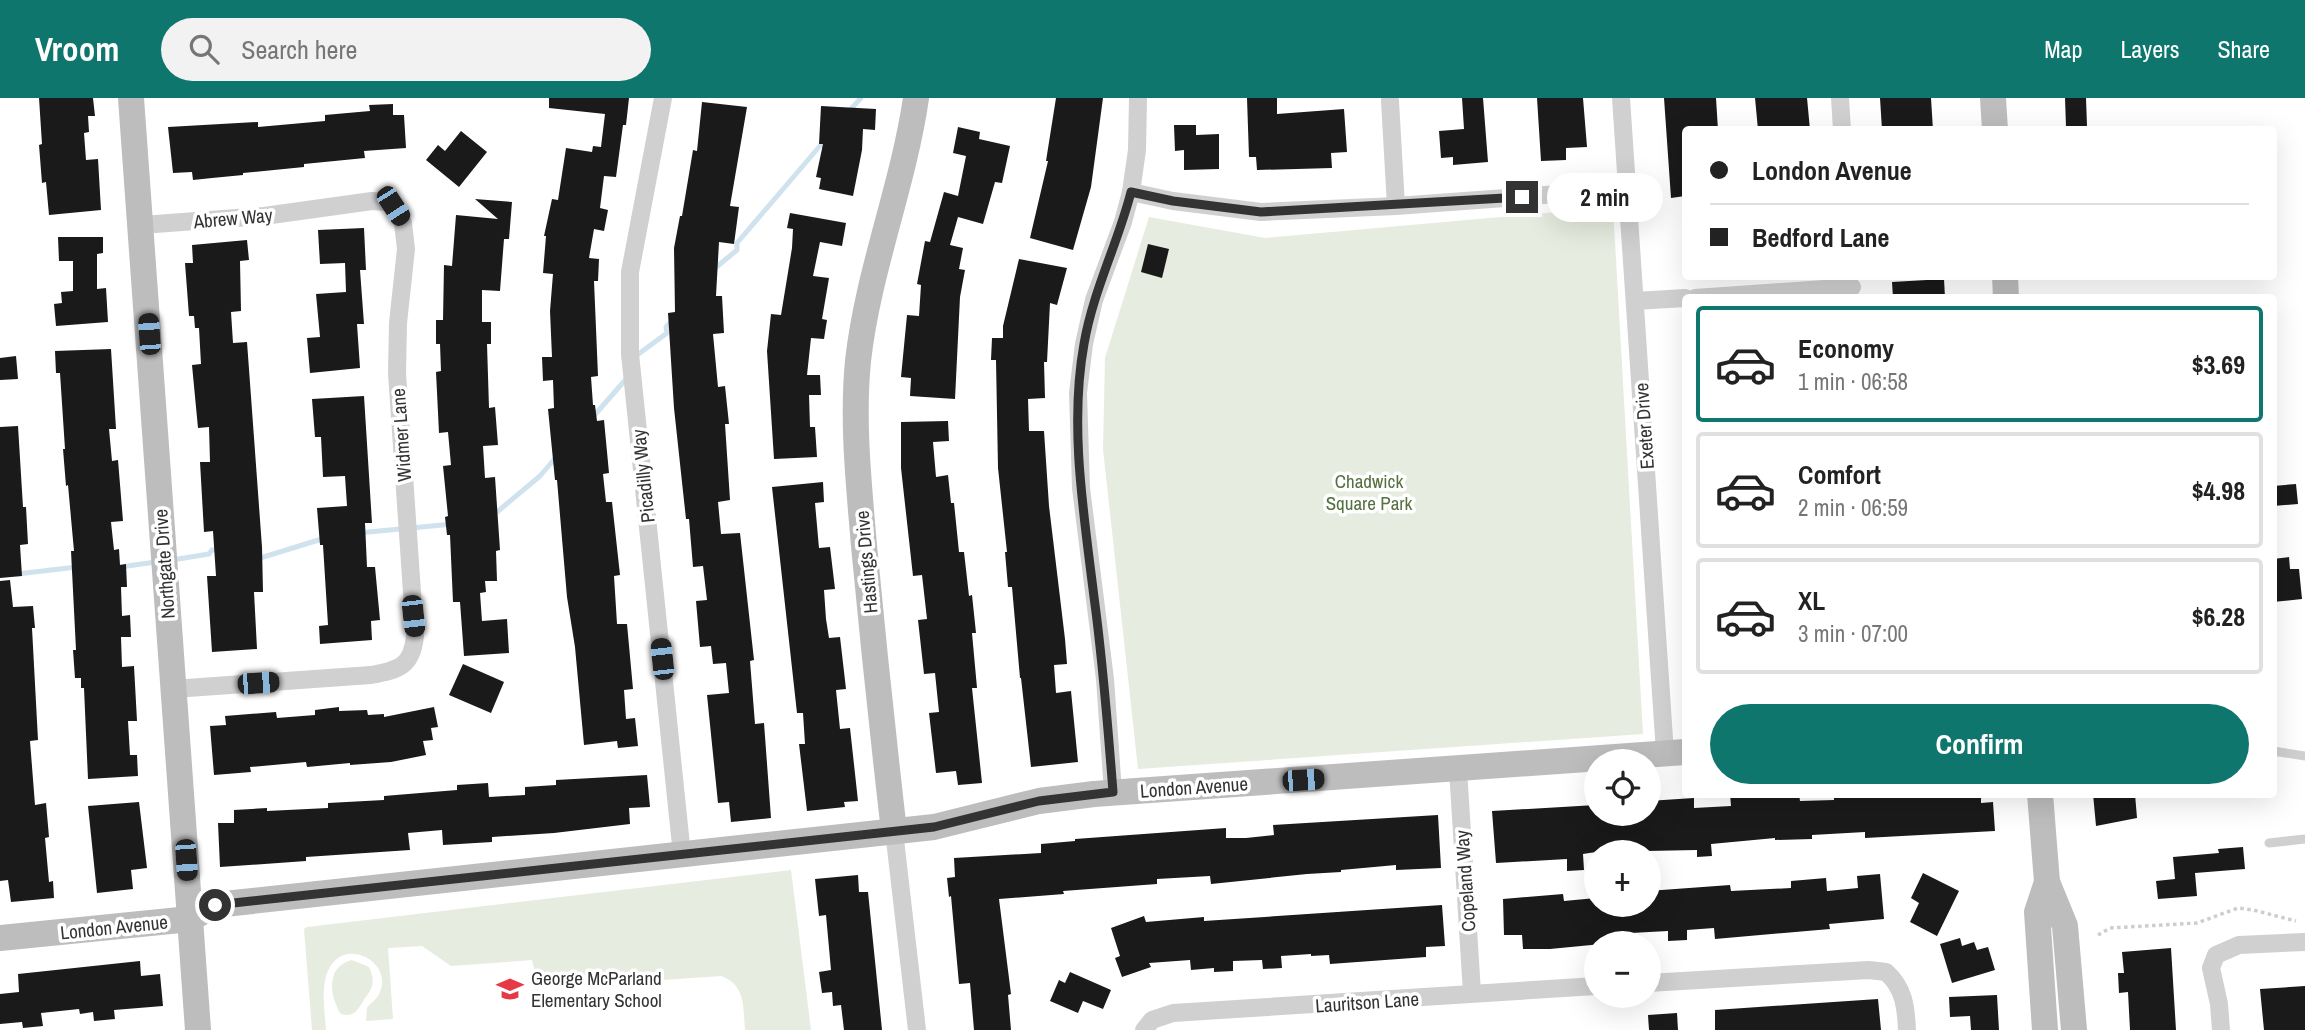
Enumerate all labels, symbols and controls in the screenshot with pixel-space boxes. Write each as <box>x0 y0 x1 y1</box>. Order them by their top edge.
search box <box>161 18 651 81</box>
text: Vroom <box>35 27 119 71</box>
icon: search <box>185 30 223 68</box>
text: Search here <box>241 32 357 67</box>
text: Map <box>2044 33 2082 65</box>
text: Layers <box>2120 33 2179 65</box>
text: Share <box>2217 33 2270 65</box>
text: London Avenue <box>1752 153 1912 188</box>
callout: 2 min <box>1546 172 1662 222</box>
route end <box>1506 181 1538 213</box>
text: 2 min <box>1580 182 1630 213</box>
car <box>373 183 414 229</box>
street label: Abrew Way <box>191 202 274 234</box>
text: Bedford Lane <box>1752 220 1889 255</box>
car <box>138 312 161 356</box>
text: Economy <box>1798 331 1894 366</box>
icon: car <box>1714 333 1777 396</box>
text: $3.69 <box>2192 347 2245 382</box>
text: 1 min · 06:58 <box>1798 366 1908 397</box>
street label: Exeter Drive <box>1628 382 1660 470</box>
street label: Widmer Lane <box>385 387 417 483</box>
street label: Picadilly Way <box>625 428 661 524</box>
text: Comfort <box>1798 457 1881 492</box>
icon: car <box>1714 459 1777 522</box>
park label: Chadwick Square Park <box>1326 468 1413 516</box>
text: $4.98 <box>2192 473 2245 508</box>
text: 2 min · 06:59 <box>1798 492 1908 523</box>
street label: Northgate Drive <box>147 508 181 620</box>
street label: Hastings Drive <box>849 510 883 614</box>
text: XL <box>1798 583 1825 618</box>
icon: car <box>1714 585 1777 648</box>
car <box>401 594 426 638</box>
text: $6.28 <box>2192 599 2245 634</box>
text: 3 min · 07:00 <box>1798 618 1908 649</box>
car <box>650 637 675 681</box>
car <box>237 671 280 695</box>
button: Confirm <box>1710 704 2249 784</box>
map controls <box>1584 749 1661 1008</box>
button: locate <box>1584 749 1661 826</box>
car <box>1282 768 1325 792</box>
street label: London Avenue <box>1139 770 1249 804</box>
street label: Copeland Way <box>1448 829 1482 933</box>
car <box>175 838 198 882</box>
button: + <box>1584 840 1661 917</box>
route start <box>199 889 231 921</box>
street label: London Avenue <box>59 908 169 946</box>
button: − <box>1584 931 1661 1008</box>
place label: George McParland Elementary School <box>531 965 662 1013</box>
school or university icon: George McParland Elementary School <box>495 974 525 1004</box>
street label: Lauritson Lane <box>1314 985 1420 1019</box>

